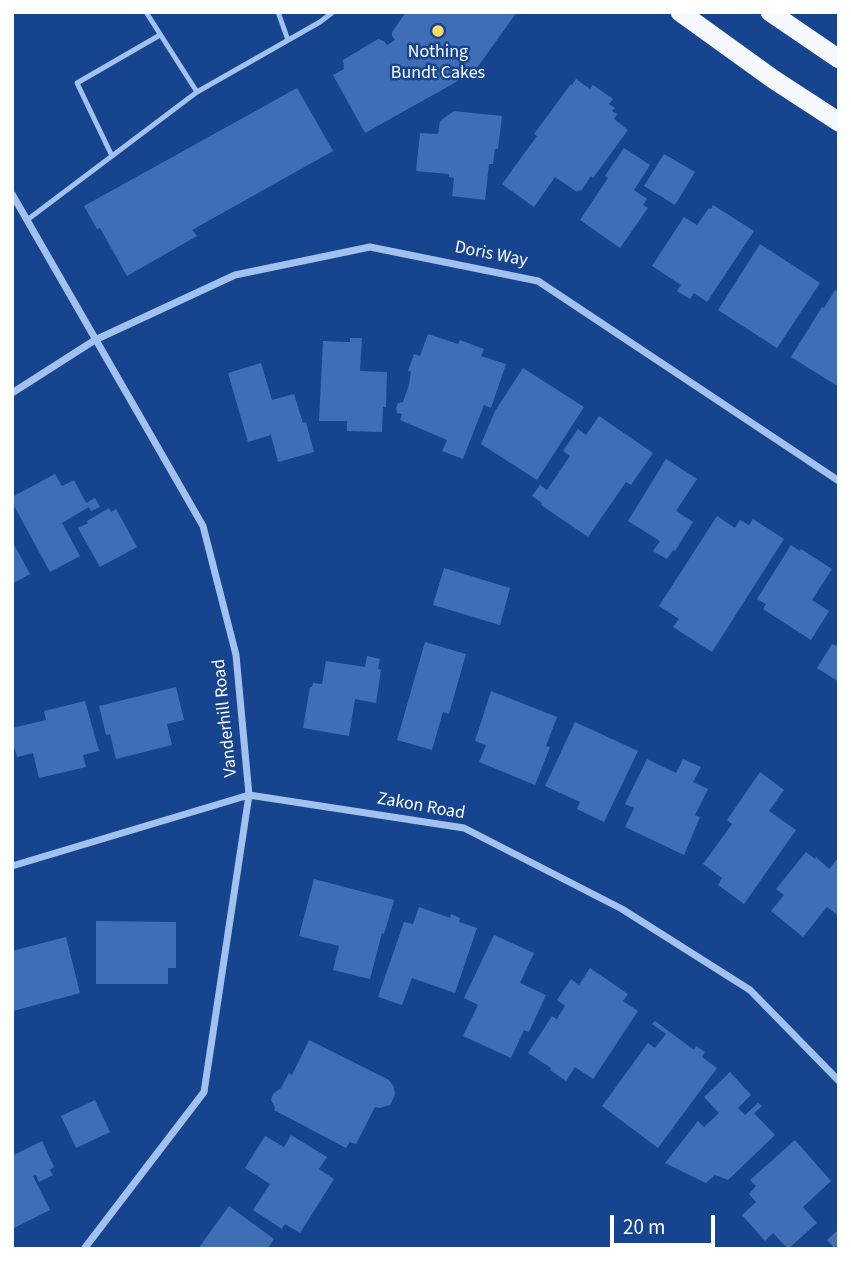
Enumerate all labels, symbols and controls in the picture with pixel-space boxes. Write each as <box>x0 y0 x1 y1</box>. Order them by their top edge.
marker: Nothing Bundt Cakes <box>430 23 446 39</box>
place label: Nothing Bundt Cakes <box>391 42 485 84</box>
street label: Doris Way <box>453 237 529 273</box>
street label: Vanderhill Road <box>209 658 243 778</box>
street label: Zakon Road <box>375 789 467 825</box>
scale bar <box>613 1202 718 1246</box>
text: 20 m <box>623 1212 665 1242</box>

